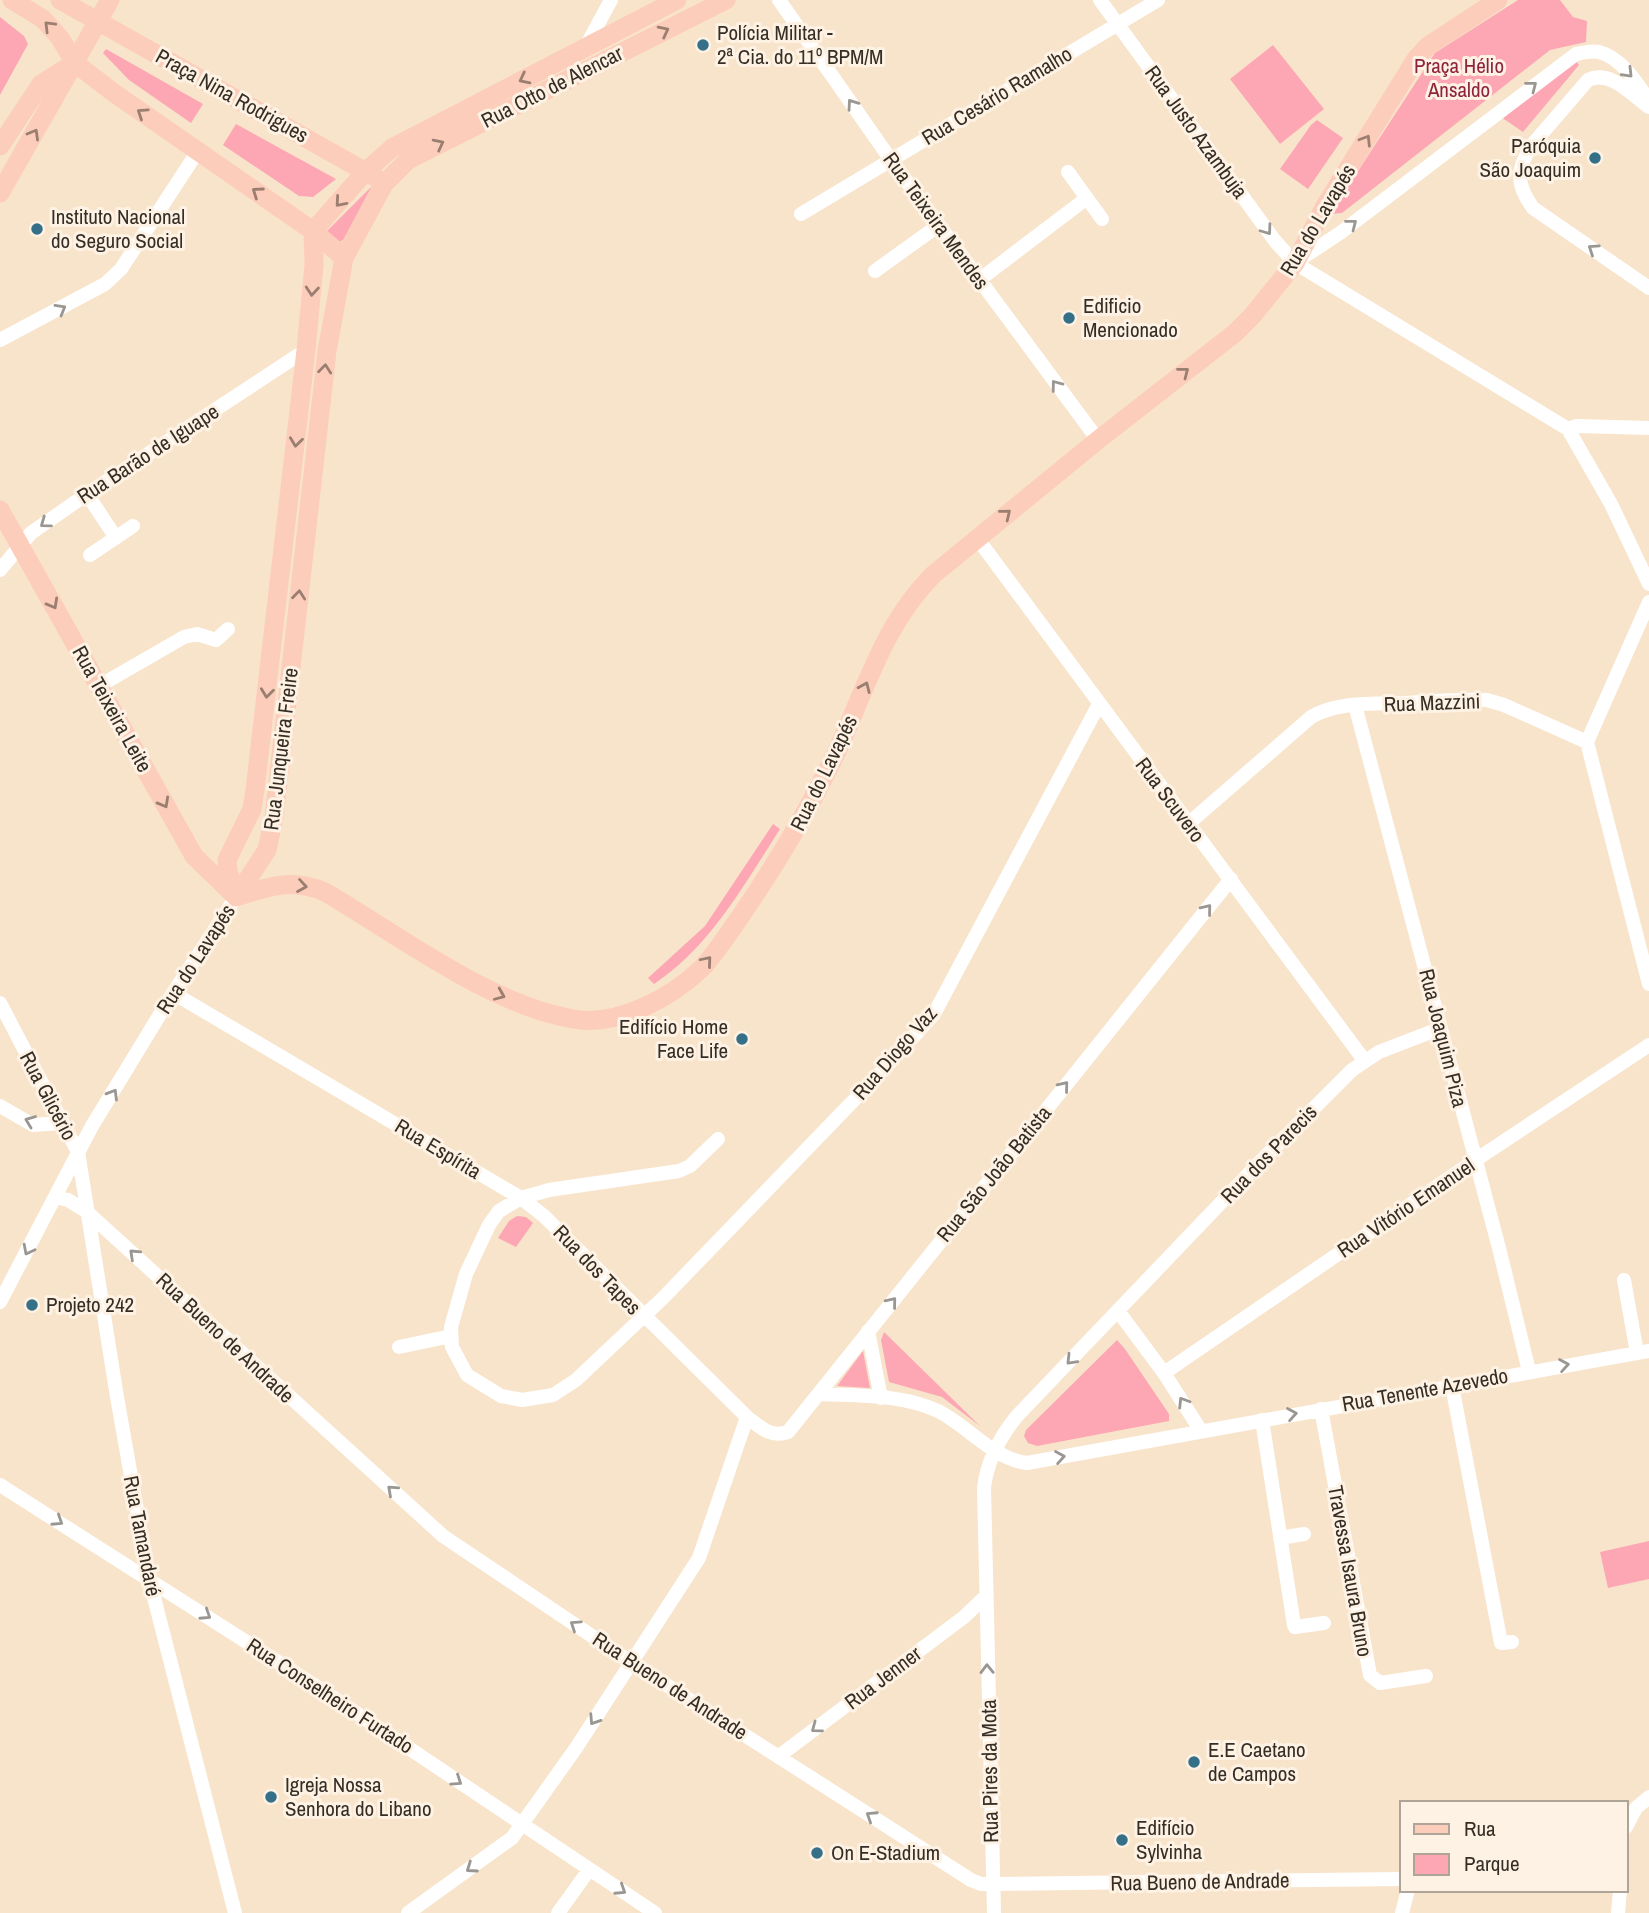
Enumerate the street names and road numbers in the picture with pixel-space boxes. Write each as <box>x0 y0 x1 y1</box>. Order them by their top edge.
street label: Rua Otto de Alencar <box>476 38 628 135</box>
street label: Rua Cesário Ramalho <box>916 39 1077 152</box>
street label: Praça Nina Rodrigues <box>151 42 314 150</box>
street label: Rua Justo Azambuja <box>1138 59 1255 204</box>
street label: Rua Teixeira Mendes <box>877 146 996 295</box>
street label: Rua do Lavapés <box>1273 159 1362 281</box>
street label: Rua Barão de Iguape <box>71 397 224 510</box>
street label: Rua Teixeira Leite <box>66 640 159 777</box>
street label: Rua Junqueira Freire <box>256 666 305 832</box>
street label: Rua Mazzini <box>1383 686 1481 719</box>
street label: Rua do Lavapés <box>783 710 864 836</box>
street label: Rua Scuvero <box>1129 751 1212 848</box>
street label: Rua do Lavapés <box>149 898 242 1019</box>
street label: Rua Joaquim Piza <box>1412 966 1475 1111</box>
street label: Rua Diogo Vaz <box>846 999 944 1106</box>
street label: Rua Glicério <box>13 1046 84 1145</box>
street label: Rua dos Parecis <box>1214 1098 1323 1210</box>
street label: Rua São João Batista <box>930 1099 1058 1248</box>
street label: Rua Espírita <box>390 1111 487 1186</box>
street label: Rua Vitório Emanuel <box>1331 1151 1480 1264</box>
street label: Rua dos Tapes <box>547 1218 648 1321</box>
street label: Rua Bueno de Andrade <box>150 1266 301 1409</box>
street label: Rua Tenente Azevedo <box>1340 1361 1510 1418</box>
street label: Rua Tamandaré <box>117 1473 168 1599</box>
street label: Travessa Isaura Bruno <box>1321 1483 1380 1659</box>
street label: Rua Bueno de Andrade <box>587 1625 753 1746</box>
street label: Rua Conselheiro Furtado <box>241 1631 419 1760</box>
street label: Rua Jenner <box>838 1639 927 1716</box>
street label: Rua Pires da Mota <box>974 1699 1005 1843</box>
street label: Rua Bueno de Andrade <box>1110 1865 1290 1898</box>

